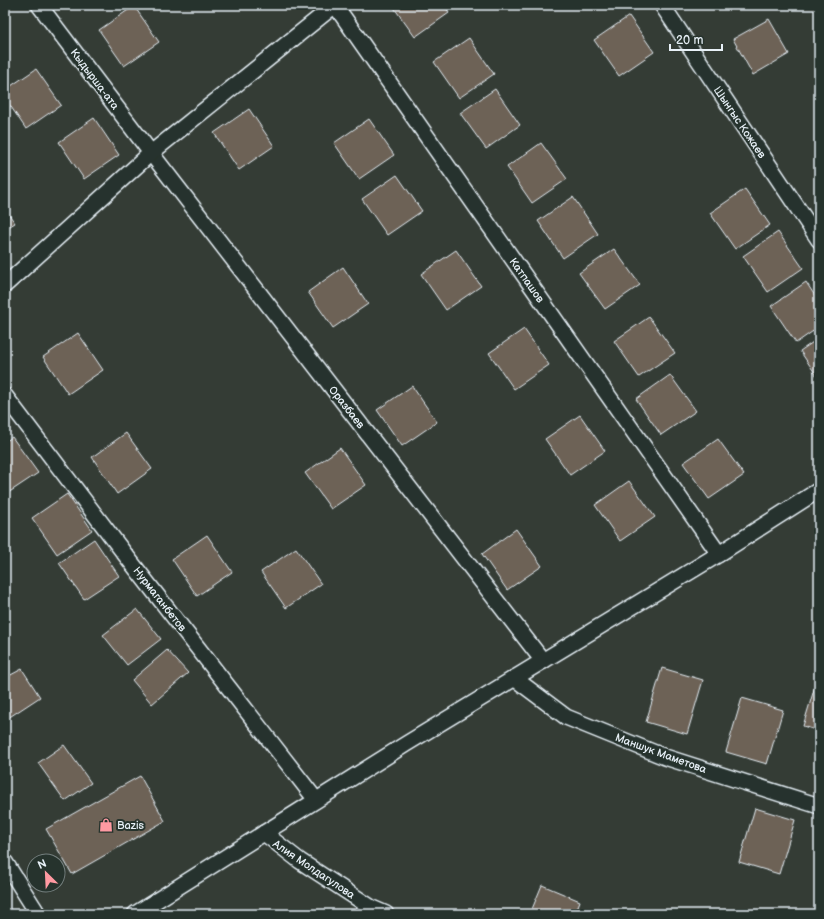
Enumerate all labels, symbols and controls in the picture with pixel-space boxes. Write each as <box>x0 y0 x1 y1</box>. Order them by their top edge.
scale bar <box>670 26 722 52</box>
text: 20 m <box>676 33 703 48</box>
street label: Кыдырша-ата <box>68 46 122 113</box>
street label: Шынгыс Кожаев <box>711 84 769 161</box>
street label: Катпашов <box>506 255 547 305</box>
street label: Оразбаев <box>326 383 367 431</box>
street label: Нурмаганбетов <box>130 564 189 634</box>
street label: Маншук Маметова <box>613 731 709 776</box>
shop icon: Bazis <box>98 817 114 833</box>
place label: Bazis <box>117 819 145 832</box>
street label: Алия Молдагулова <box>269 837 358 902</box>
north arrow <box>26 853 66 893</box>
text: N <box>36 857 49 872</box>

